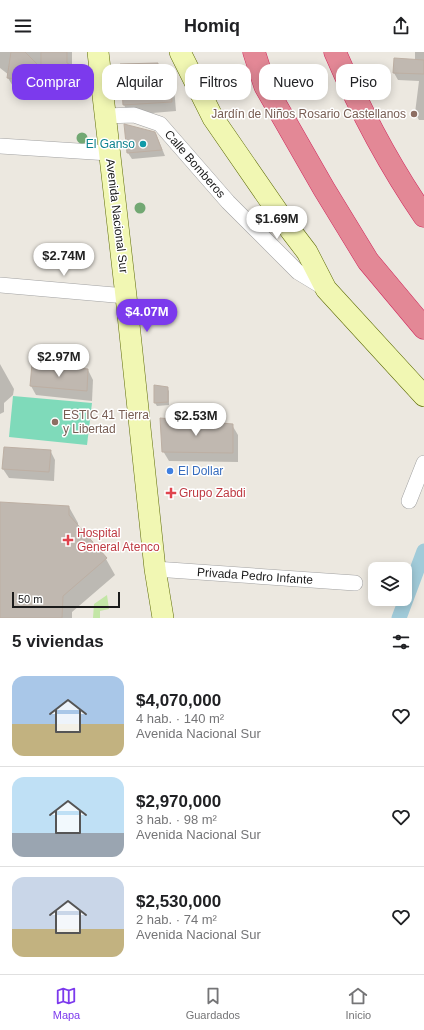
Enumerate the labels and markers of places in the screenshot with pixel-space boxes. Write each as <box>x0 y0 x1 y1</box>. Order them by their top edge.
place label: Jardín de Niños Rosario Castellanos <box>211 107 406 121</box>
marker: Jardín de Niños Rosario Castellanos <box>409 109 419 119</box>
place label: El Ganso <box>86 137 135 151</box>
marker: El Ganso <box>138 139 148 149</box>
pin: $1.69M <box>244 206 310 240</box>
pin: $2.74M <box>31 243 97 277</box>
pin: $4.07M <box>114 299 180 333</box>
pin: $2.97M <box>26 344 92 378</box>
pin: $2.53M <box>163 403 229 437</box>
place label: ESTIC 41 Tierra y Libertad <box>63 408 149 436</box>
marker: ESTIC 41 Tierra y Libertad <box>50 417 60 427</box>
place label: El Dollar <box>178 464 223 478</box>
marker: El Dollar <box>165 466 175 476</box>
place label: Grupo Zabdi <box>179 486 246 500</box>
marker: Grupo Zabdi <box>166 488 176 498</box>
place label: Hospital General Atenco <box>77 526 160 554</box>
marker: Hospital General Atenco <box>62 534 74 546</box>

